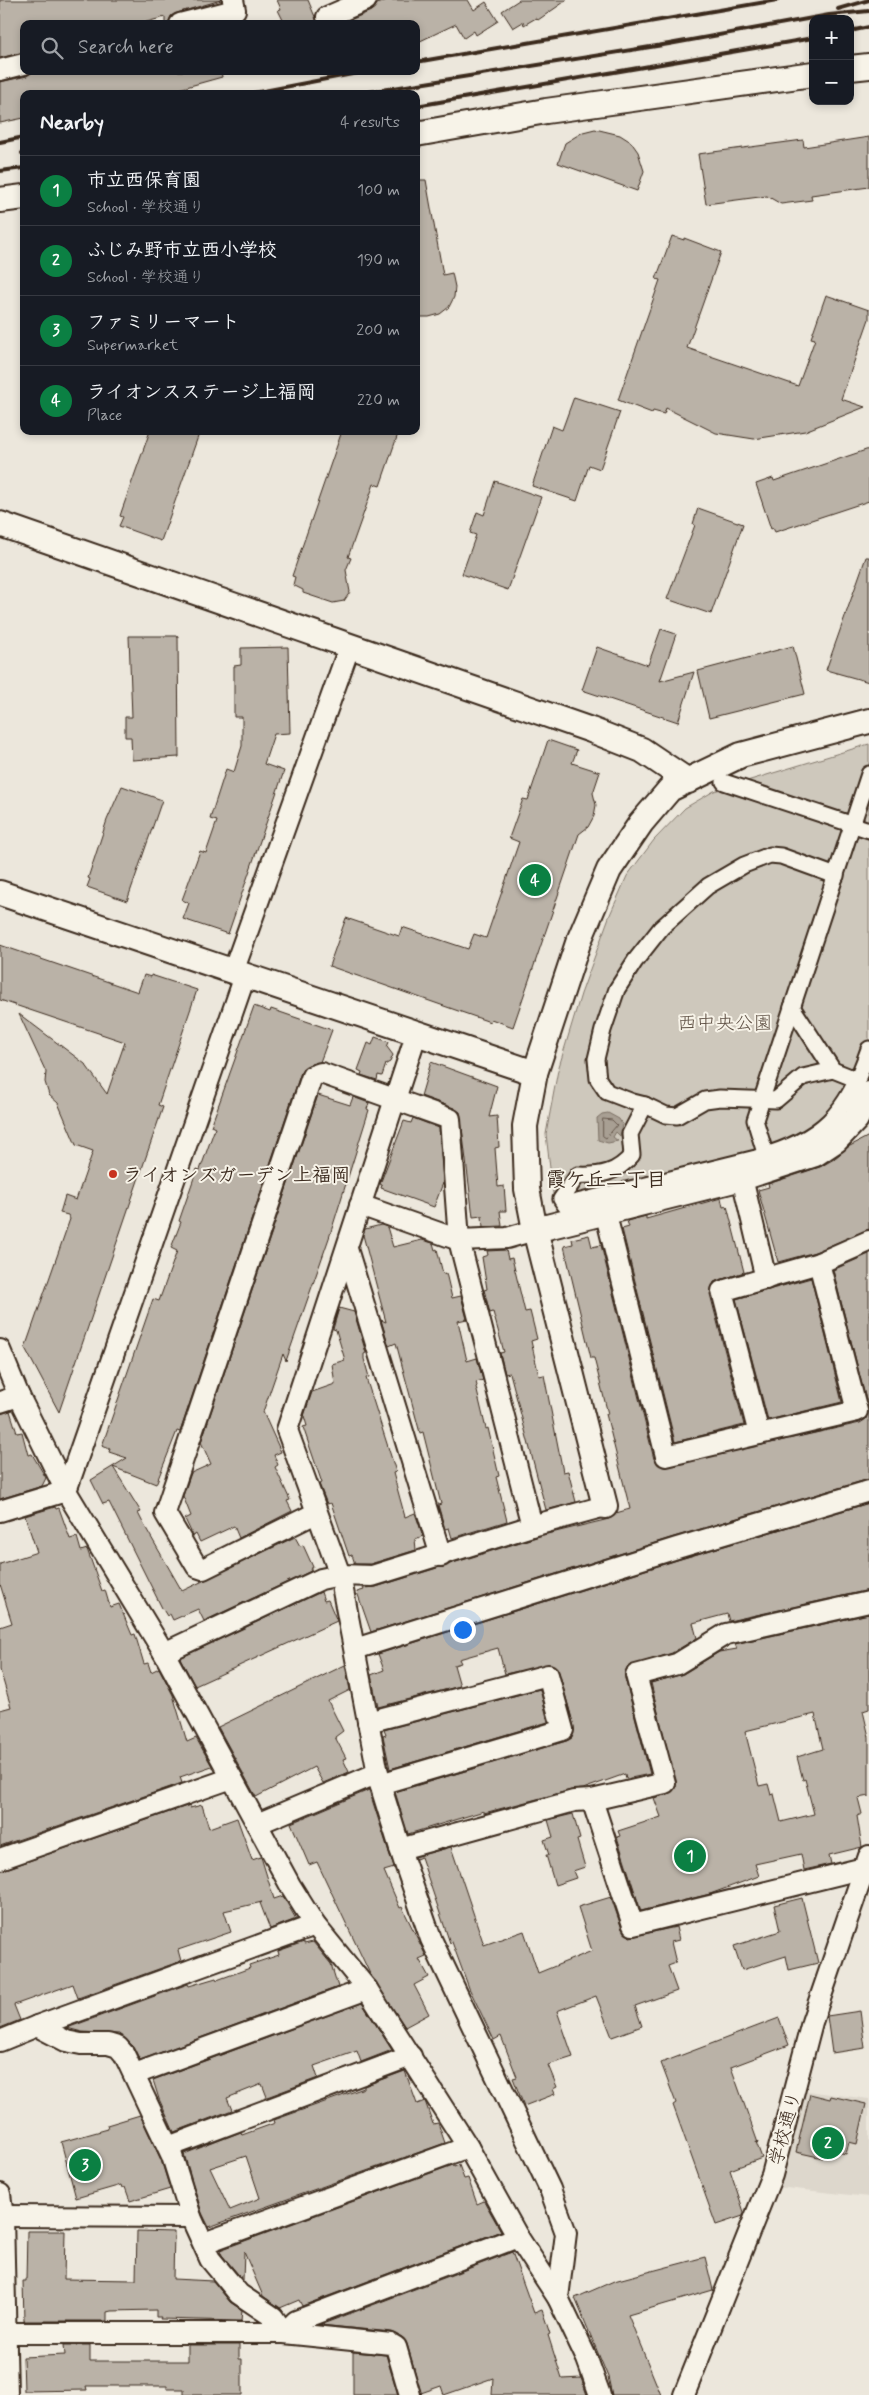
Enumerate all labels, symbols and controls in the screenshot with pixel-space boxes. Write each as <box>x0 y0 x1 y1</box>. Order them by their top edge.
map controls <box>809 15 854 105</box>
button: + <box>809 15 854 60</box>
search box <box>20 20 420 75</box>
icon: search <box>38 34 66 62</box>
text: Search here <box>78 35 174 60</box>
button: − <box>809 60 854 105</box>
text: Nearby <box>40 109 104 137</box>
text: 4 results <box>340 112 400 133</box>
text: 市立西保育園 <box>87 168 201 193</box>
text: 1 <box>52 180 60 201</box>
text: 100 m <box>357 180 400 201</box>
text: School · 学校通り <box>87 197 205 218</box>
text: ふじみ野市立西小学校 <box>87 238 277 263</box>
text: 2 <box>52 250 60 271</box>
text: 190 m <box>357 250 400 271</box>
text: School · 学校通り <box>87 267 205 288</box>
text: ファミリーマート <box>87 310 240 335</box>
text: 3 <box>52 320 60 341</box>
text: 200 m <box>356 320 400 341</box>
text: Supermarket <box>87 335 178 356</box>
text: ライオンスステージ上福岡 <box>87 380 316 405</box>
text: 4 <box>51 390 61 411</box>
text: 220 m <box>357 390 400 411</box>
text: Place <box>87 405 122 426</box>
pin: 4 <box>519 861 551 899</box>
park label: 西中央公園 <box>677 1011 773 1036</box>
place label: ライオンズガーデン上福岡 <box>123 1163 350 1188</box>
district label: 霞ケ丘二丁目 <box>546 1167 666 1194</box>
marker: ライオンズガーデン上福岡 <box>107 1168 119 1180</box>
your location <box>450 1617 476 1643</box>
pin: 1 <box>674 1837 706 1875</box>
street label: 学校通り <box>764 2088 807 2168</box>
pin: 2 <box>812 2124 844 2162</box>
pin: 3 <box>69 2146 101 2184</box>

